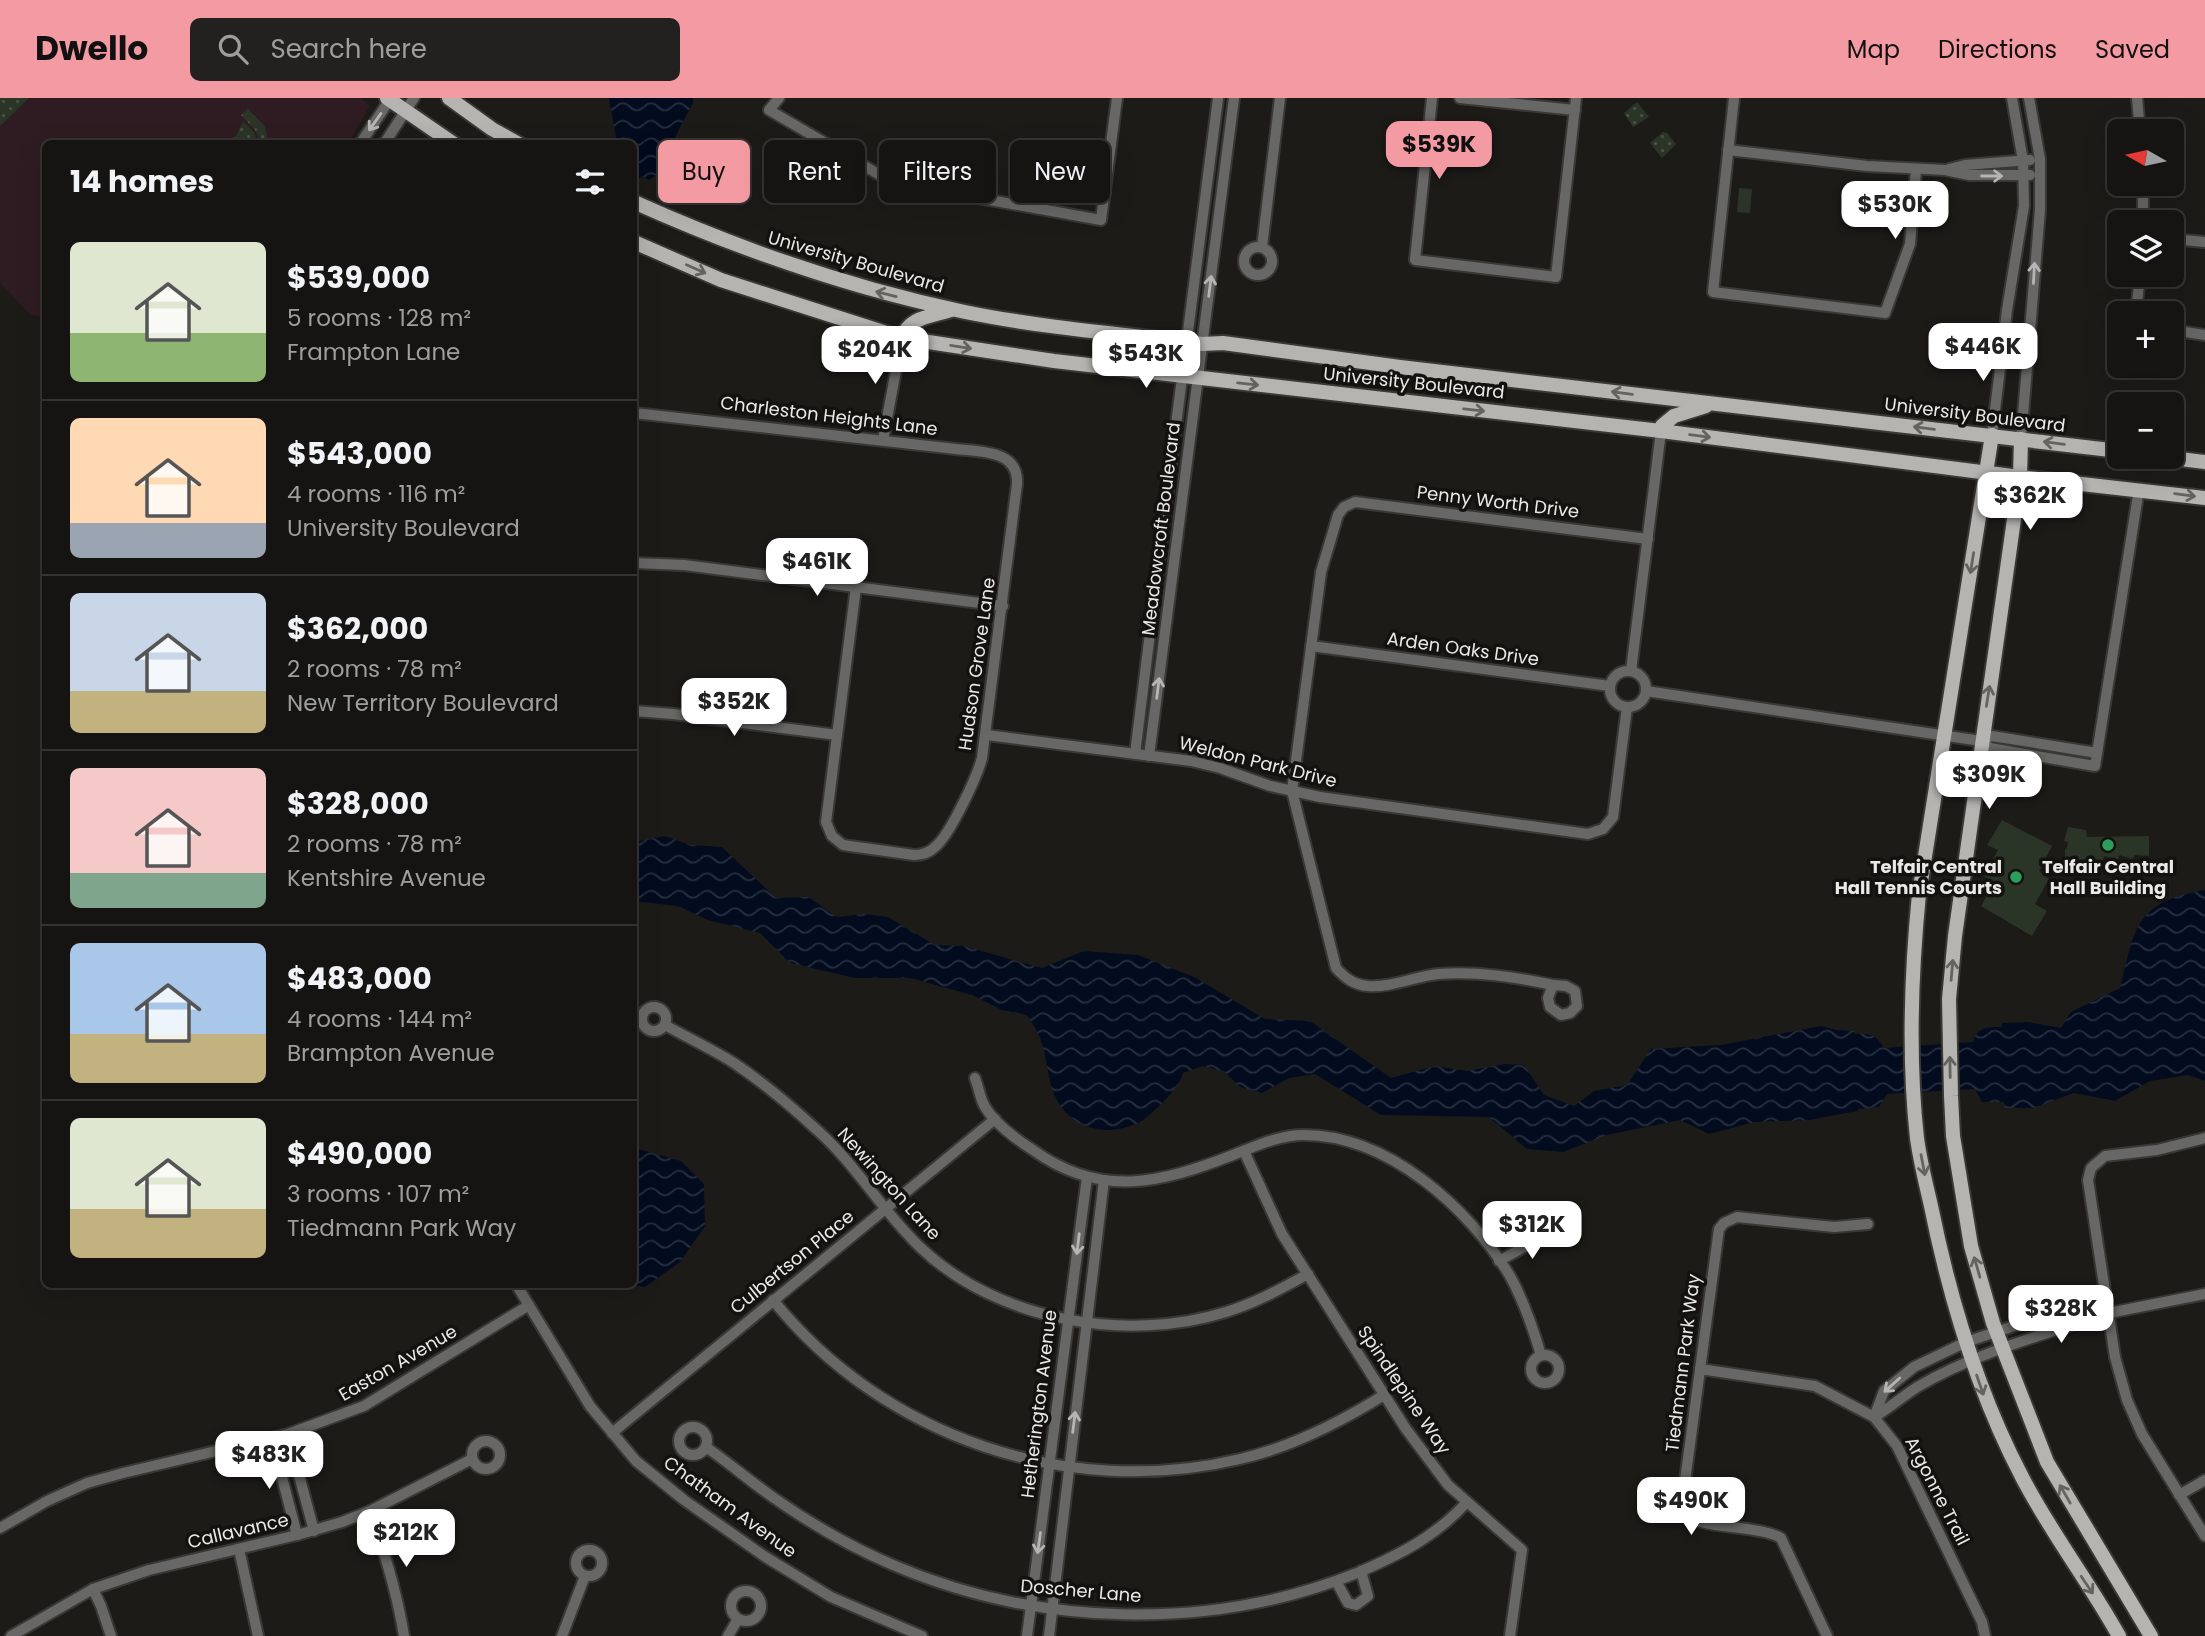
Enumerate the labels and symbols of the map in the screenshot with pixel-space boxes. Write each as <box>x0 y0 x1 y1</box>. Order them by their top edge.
one-way arrow <box>368 112 382 131</box>
north arrow <box>2107 119 2184 196</box>
pin: $539K <box>1390 122 1488 181</box>
one-way arrow <box>1980 169 2003 183</box>
pin: $530K <box>1846 181 1944 241</box>
street label: University Boulevard <box>765 224 947 299</box>
one-way arrow <box>2028 262 2041 285</box>
one-way arrow <box>685 263 706 276</box>
one-way arrow <box>1203 275 1216 298</box>
one-way arrow <box>875 287 898 300</box>
pin: $446K <box>1934 324 2032 383</box>
pin: $204K <box>826 327 924 386</box>
pin: $543K <box>1097 330 1195 390</box>
one-way arrow <box>949 341 971 354</box>
street label: University Boulevard <box>1322 361 1506 404</box>
one-way arrow <box>1237 378 1259 391</box>
one-way arrow <box>1611 386 1634 399</box>
street label: Charleston Heights Lane <box>719 390 939 441</box>
street label: University Boulevard <box>1883 391 2067 438</box>
one-way arrow <box>1463 403 1485 416</box>
street label: Meadowcroft Boulevard <box>1135 421 1186 637</box>
one-way arrow <box>1913 421 1936 434</box>
one-way arrow <box>1689 429 1711 442</box>
one-way arrow <box>2043 437 2066 450</box>
pin: $362K <box>1981 472 2079 532</box>
street label: Penny Worth Drive <box>1415 479 1581 524</box>
one-way arrow <box>2173 489 2196 502</box>
pin: $461K <box>768 538 866 598</box>
one-way arrow <box>1965 551 1978 574</box>
street label: Hudson Grove Lane <box>952 576 1001 752</box>
street label: Arden Oaks Drive <box>1385 625 1541 672</box>
one-way arrow <box>1152 677 1165 700</box>
pin: $352K <box>685 678 783 738</box>
one-way arrow <box>1982 685 1995 708</box>
street label: Weldon Park Drive <box>1177 730 1340 793</box>
pin: $309K <box>1940 752 2038 811</box>
marker: Telfair Central Hall Building <box>2100 837 2116 853</box>
place label: Telfair Central Hall Tennis Courts <box>1835 854 2002 900</box>
place label: Telfair Central Hall Building <box>2042 854 2174 900</box>
marker: Telfair Central Hall Tennis Courts <box>2008 869 2024 885</box>
one-way arrow <box>1946 959 1959 982</box>
one-way arrow <box>1943 1056 1957 1079</box>
street label: Newington Lane <box>832 1122 947 1245</box>
one-way arrow <box>1916 1153 1930 1176</box>
pin: $312K <box>1483 1202 1581 1261</box>
street label: Culbertson Place <box>724 1204 859 1319</box>
one-way arrow <box>1071 1232 1084 1255</box>
one-way arrow <box>1970 1256 1983 1278</box>
street label: Tiedmann Park Way <box>1659 1272 1706 1453</box>
pin: $328K <box>2012 1286 2110 1345</box>
street label: Hetherington Avenue <box>1015 1308 1062 1500</box>
street label: Easton Avenue <box>334 1319 462 1407</box>
street label: Spindlepine Way <box>1352 1320 1457 1459</box>
one-way arrow <box>1975 1373 1988 1395</box>
one-way arrow <box>1883 1377 1901 1393</box>
one-way arrow <box>1068 1411 1081 1434</box>
pin: $483K <box>220 1432 318 1491</box>
street label: Argonne Trail <box>1899 1432 1976 1549</box>
street label: Chatham Avenue <box>659 1450 802 1563</box>
pin: $490K <box>1642 1478 1740 1537</box>
one-way arrow <box>2058 1484 2072 1504</box>
street label: Callavance <box>185 1507 291 1554</box>
pin: $212K <box>357 1510 455 1569</box>
one-way arrow <box>1032 1531 1045 1554</box>
street label: Doscher Lane <box>1019 1573 1143 1608</box>
one-way arrow <box>2080 1575 2094 1594</box>

